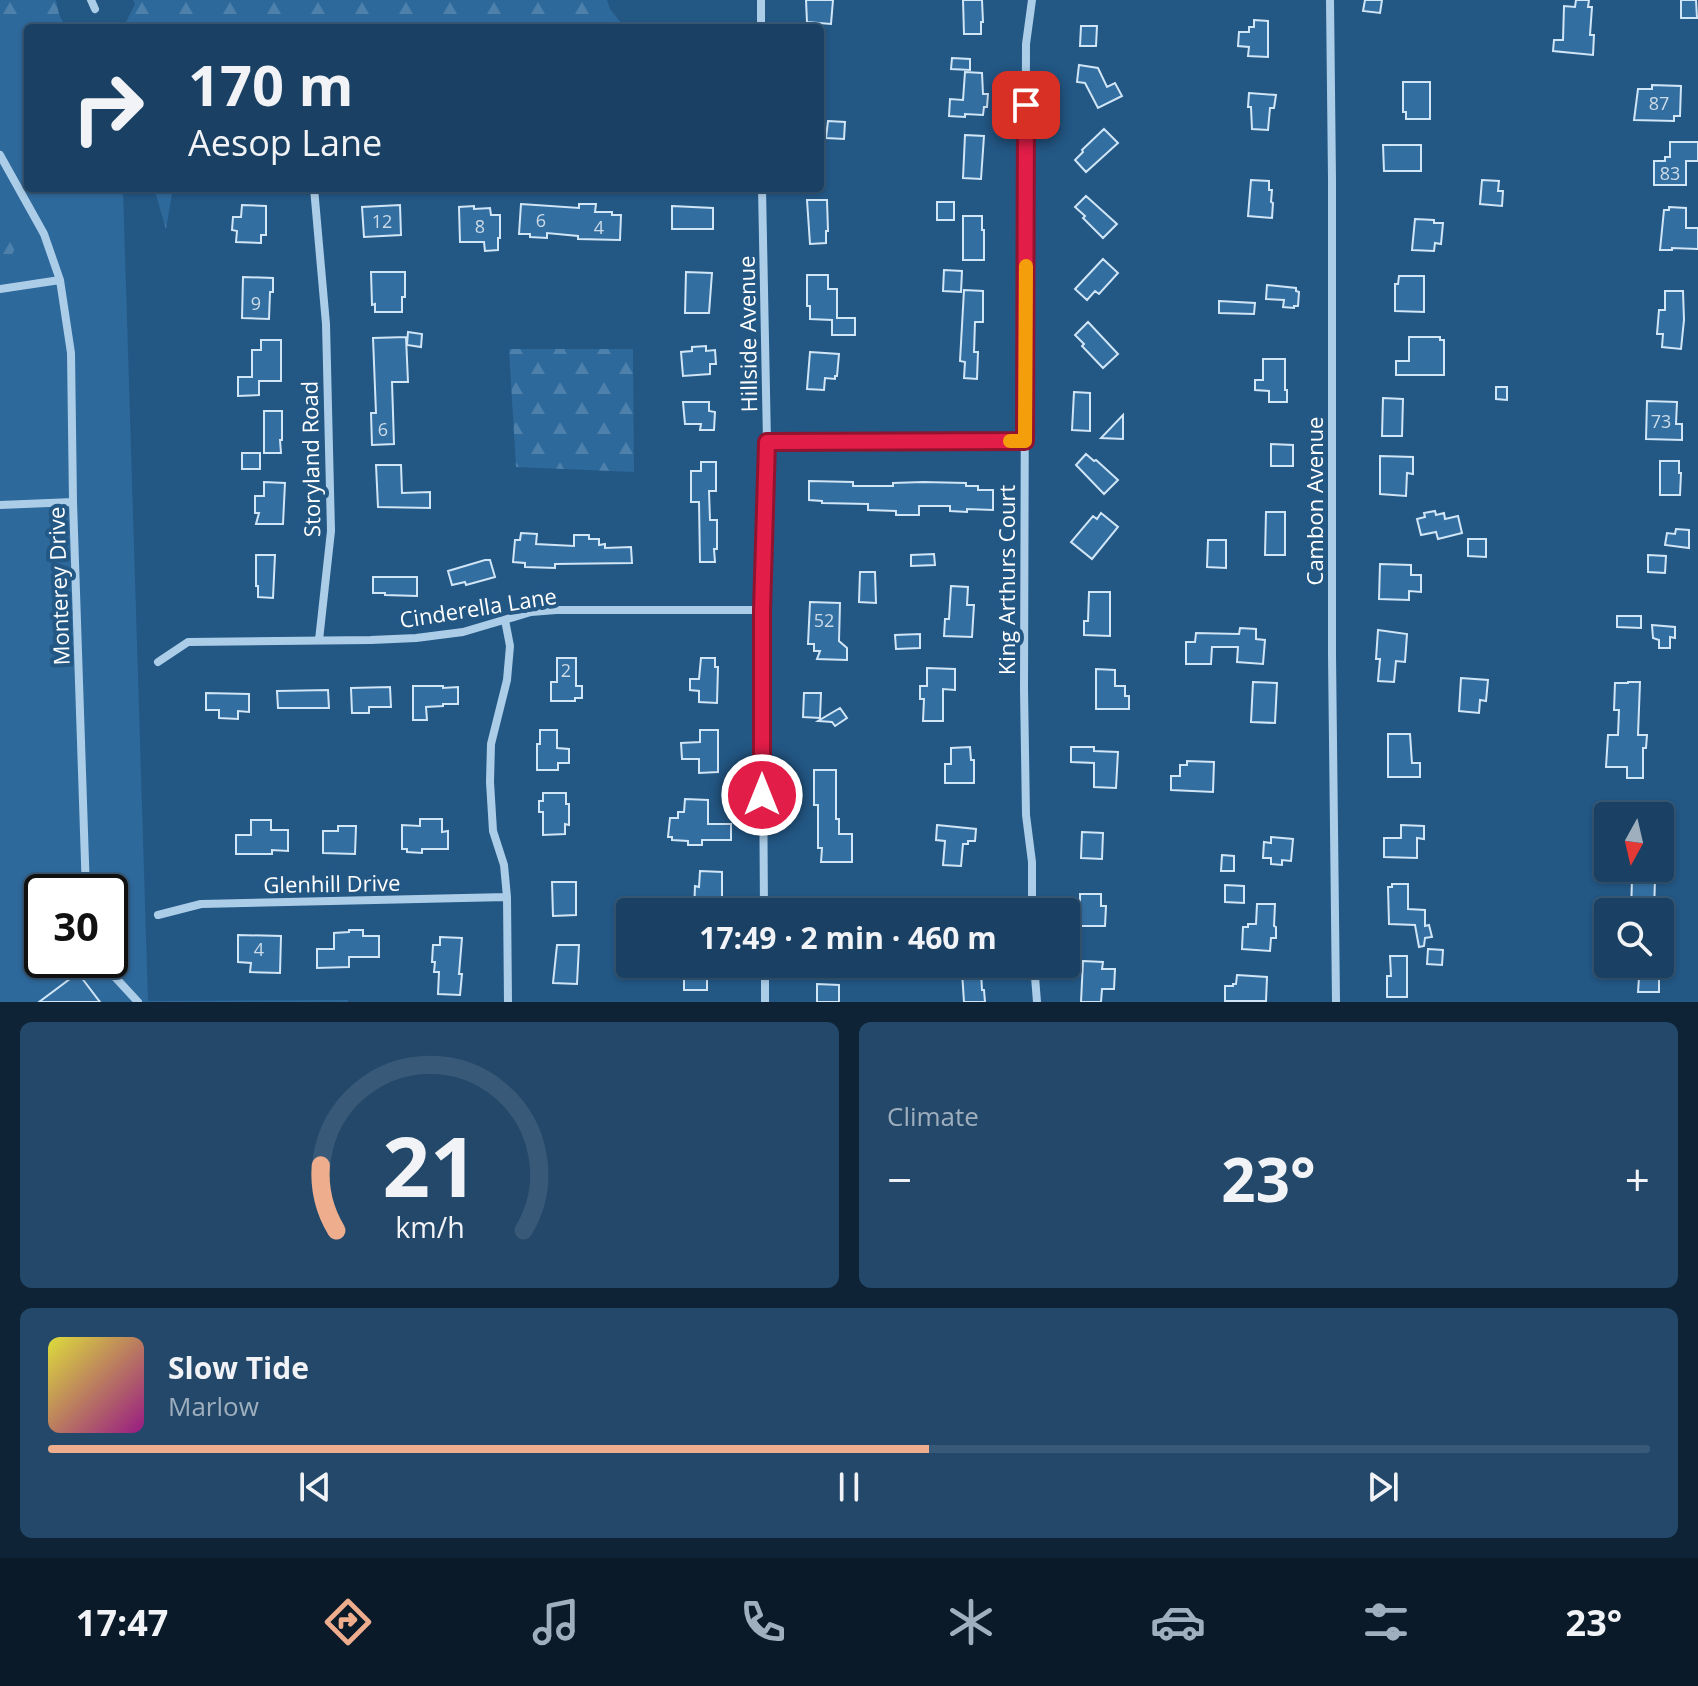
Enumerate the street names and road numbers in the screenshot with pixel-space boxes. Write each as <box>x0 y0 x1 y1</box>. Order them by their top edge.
street label: Hillside Avenue <box>731 255 763 413</box>
street label: Storyland Road <box>294 381 326 537</box>
street label: Cambon Avenue <box>1299 417 1329 585</box>
street label: King Arthurs Court <box>991 485 1021 675</box>
street label: Monterey Drive <box>40 506 76 666</box>
street label: Cinderella Lane <box>397 580 559 634</box>
street label: Glenhill Drive <box>263 867 401 899</box>

